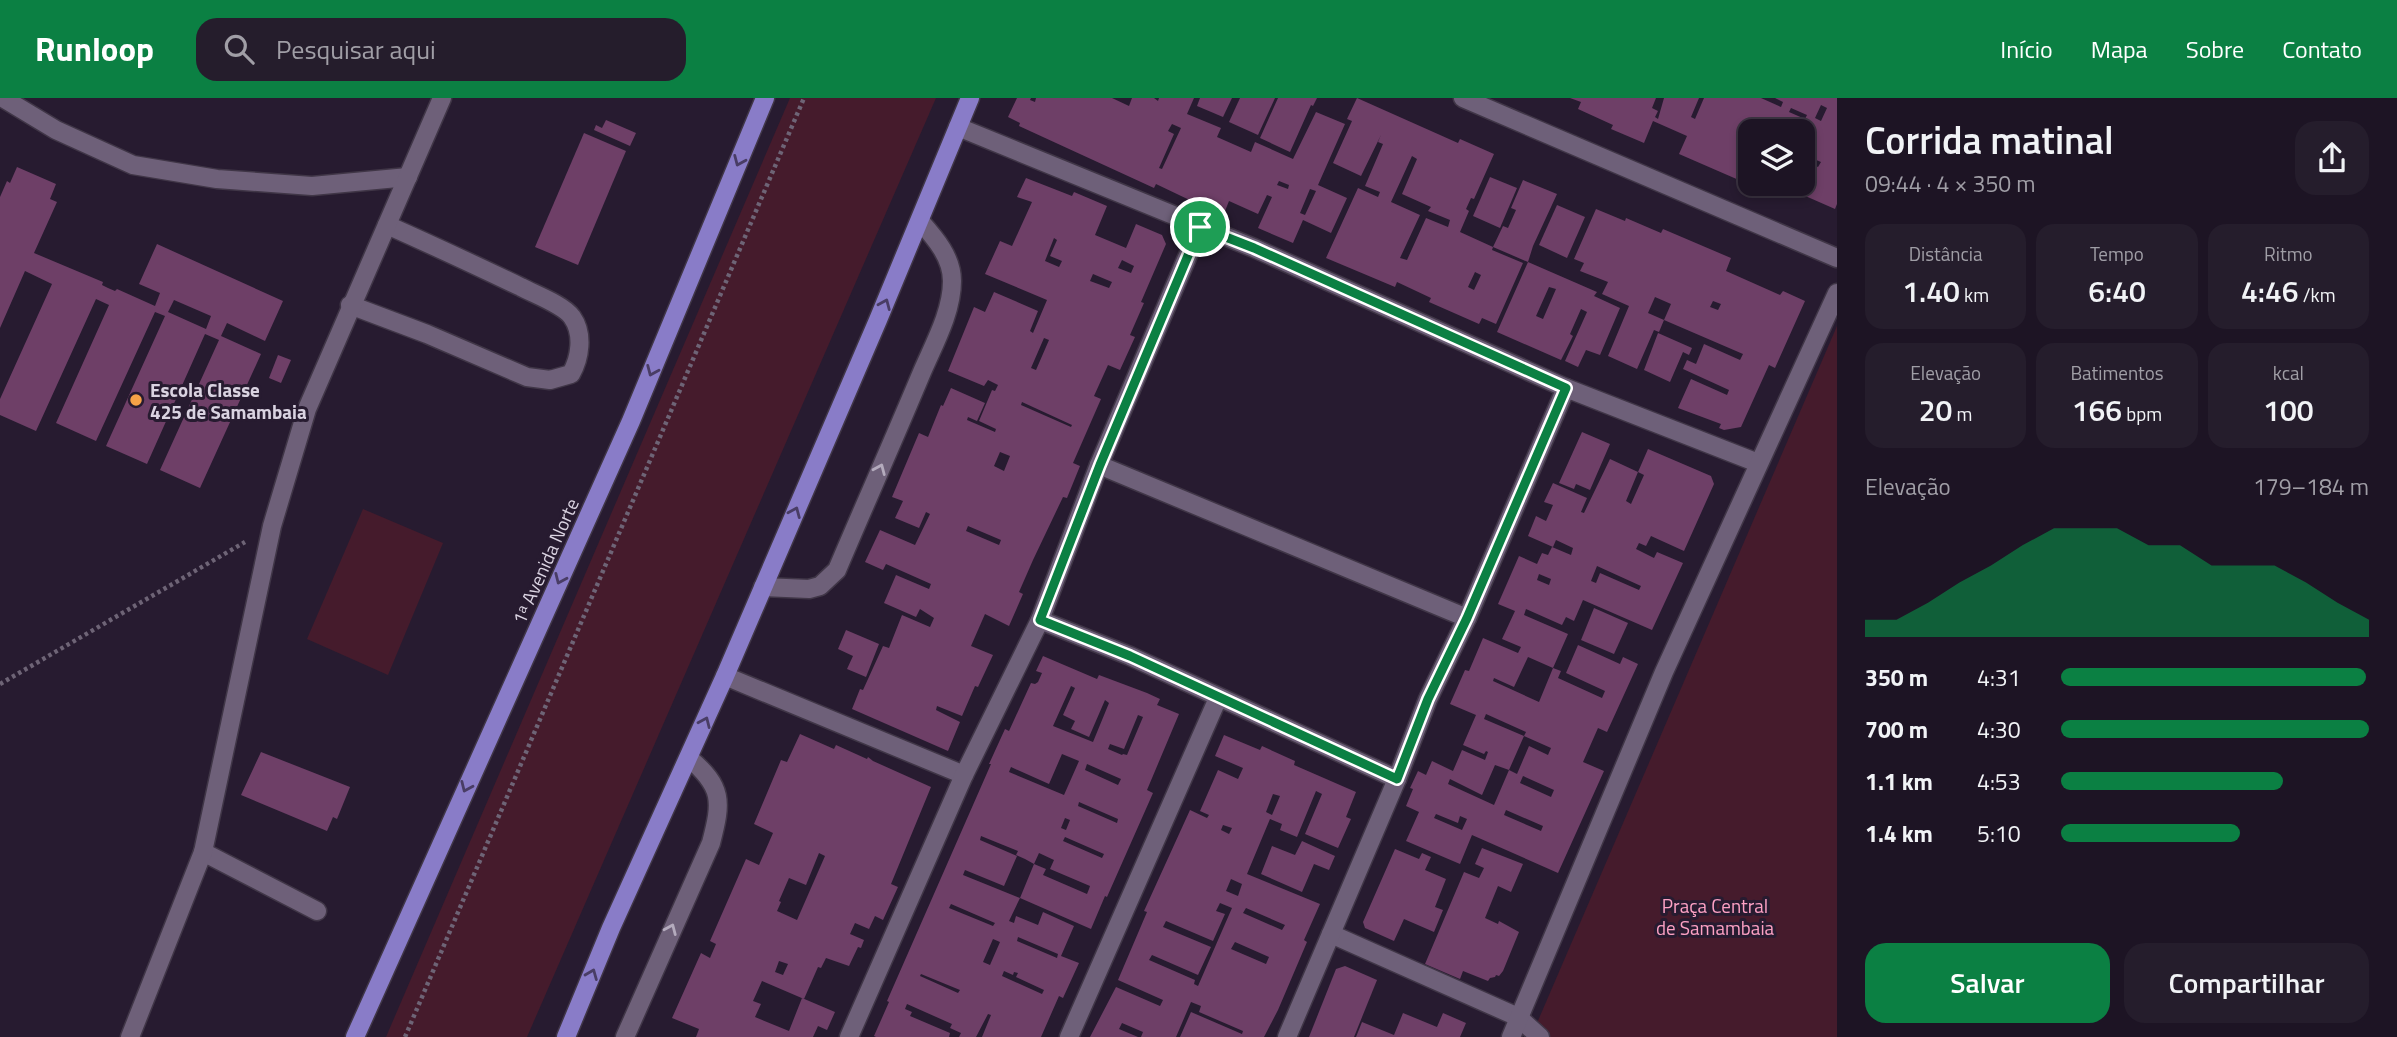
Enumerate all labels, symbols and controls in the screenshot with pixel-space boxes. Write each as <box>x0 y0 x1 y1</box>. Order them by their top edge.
search box <box>196 18 686 81</box>
text: Runloop <box>35 24 154 74</box>
icon: search <box>220 30 258 68</box>
text: Pesquisar aqui <box>276 30 436 69</box>
text: Início <box>2000 31 2053 67</box>
text: Mapa <box>2091 31 2148 67</box>
text: Sobre <box>2186 31 2244 67</box>
text: Contato <box>2282 31 2362 67</box>
text: Corrida matinal <box>1865 111 2114 169</box>
map controls <box>1738 119 1815 196</box>
button: layers <box>1738 119 1815 196</box>
button: share <box>2295 121 2369 195</box>
one-way arrow <box>733 154 747 166</box>
text: 09:44 · 4 × 350 m <box>1865 166 2035 201</box>
pin <box>1170 197 1230 257</box>
icon: arrive <box>1181 208 1219 246</box>
text: Distância <box>1909 239 1982 268</box>
text: Tempo <box>2090 239 2144 268</box>
text: Ritmo <box>2264 239 2313 268</box>
text: 1.40 <box>1902 268 1960 314</box>
text: 6:40 <box>2088 268 2146 314</box>
text: 4:46 <box>2241 268 2299 314</box>
text: km <box>1960 280 1989 309</box>
text: /km <box>2299 280 2336 309</box>
one-way arrow <box>877 299 891 311</box>
text: Elevação <box>1910 358 1981 387</box>
text: Batimentos <box>2070 358 2164 387</box>
text: kcal <box>2273 358 2304 387</box>
one-way arrow <box>646 364 660 376</box>
place label: Escola Classe 425 de Samambaia <box>150 375 307 426</box>
text: 20 <box>1919 387 1952 433</box>
text: 166 <box>2072 387 2122 433</box>
text: 100 <box>2263 387 2314 433</box>
marker: Escola Classe 425 de Samambaia <box>128 392 144 408</box>
text: m <box>1952 399 1973 428</box>
text: bpm <box>2122 399 2162 428</box>
one-way arrow <box>872 464 886 477</box>
text: Elevação <box>1865 469 1951 504</box>
text: 179–184 m <box>2253 469 2369 504</box>
street label: 1ᵃ Avenida Norte <box>504 493 586 629</box>
one-way arrow <box>786 507 800 519</box>
one-way arrow <box>554 572 568 584</box>
text: 350 m <box>1865 660 1928 695</box>
text: 4:31 <box>1977 660 2021 695</box>
text: 700 m <box>1865 712 1928 747</box>
text: 4:30 <box>1977 712 2021 747</box>
one-way arrow <box>697 716 711 729</box>
text: 1.1 km <box>1865 764 1933 799</box>
text: 4:53 <box>1977 764 2021 799</box>
one-way arrow <box>460 779 474 792</box>
text: 1.4 km <box>1865 816 1933 851</box>
text: 5:10 <box>1977 816 2021 851</box>
park label: Praça Central de Samambaia <box>1656 891 1775 942</box>
one-way arrow <box>663 924 677 936</box>
button: Salvar <box>1865 943 2110 1023</box>
button: Compartilhar <box>2124 943 2369 1023</box>
one-way arrow <box>584 969 598 981</box>

